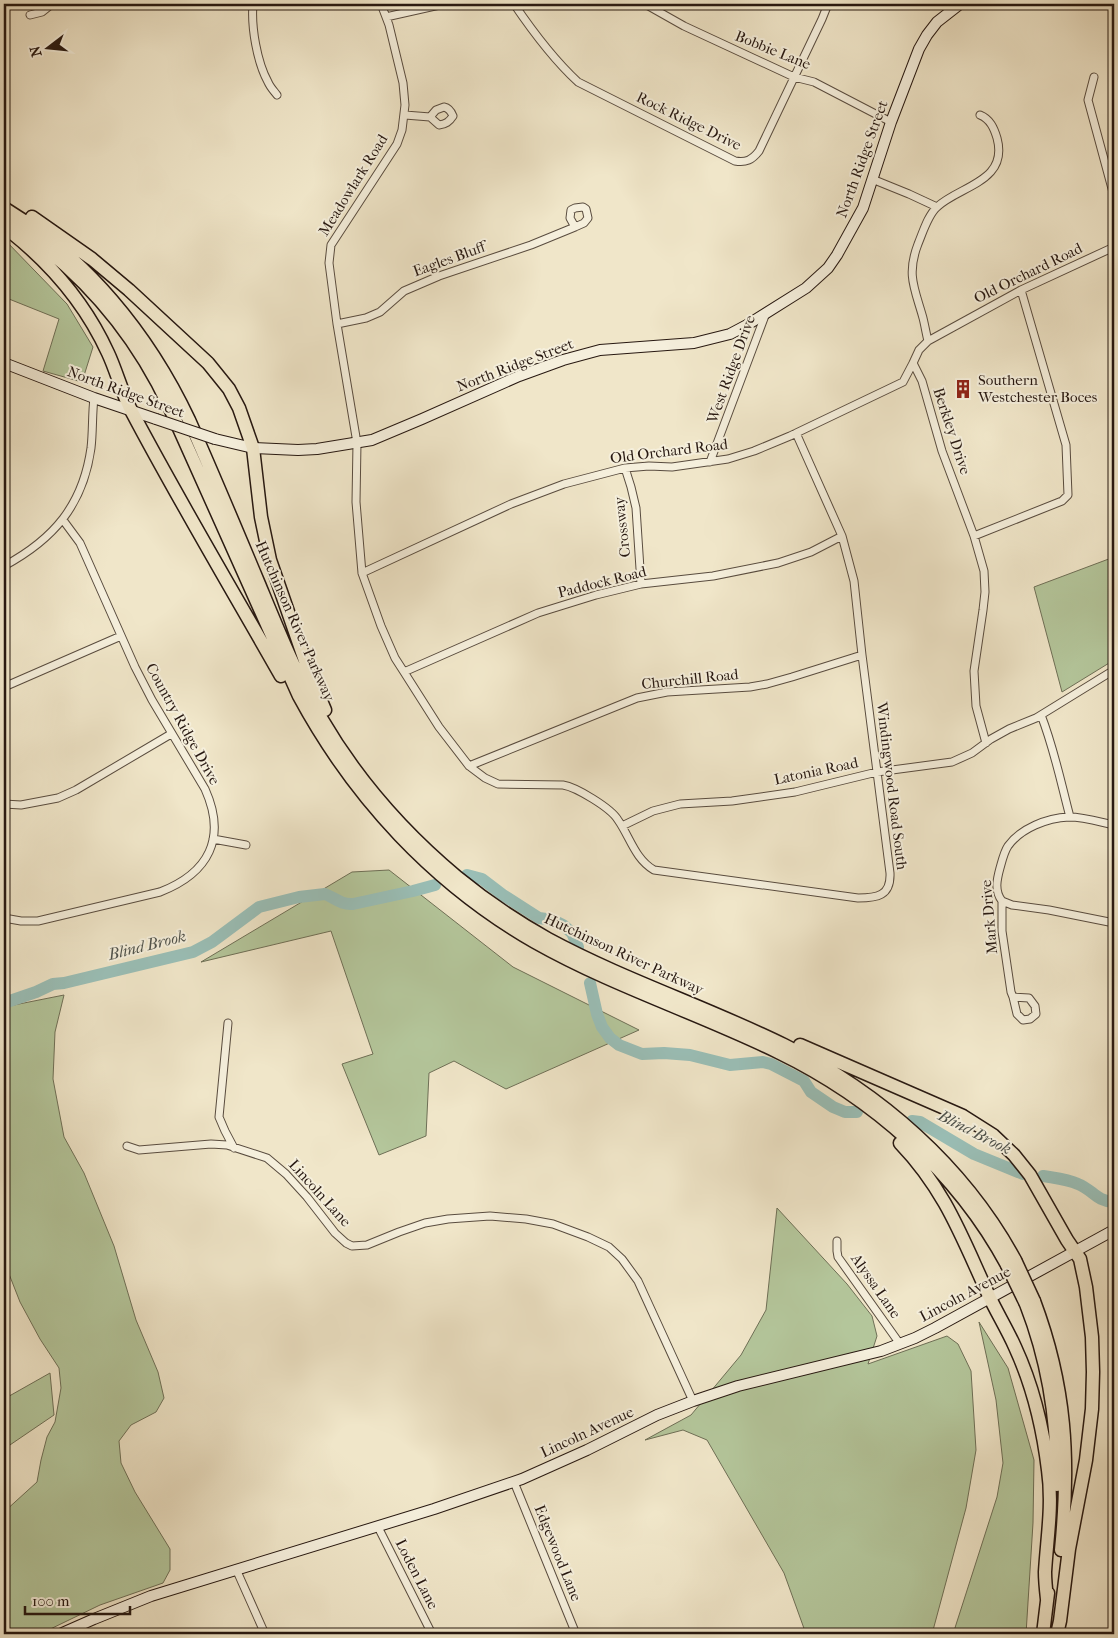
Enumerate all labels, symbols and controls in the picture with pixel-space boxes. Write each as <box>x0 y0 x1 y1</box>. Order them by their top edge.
north arrow <box>22 22 72 72</box>
street label: Bobbie Lane <box>733 27 814 74</box>
text: N <box>26 44 46 59</box>
street label: Rock Ridge Drive <box>634 88 745 154</box>
street label: North Ridge Street <box>832 97 892 220</box>
street label: Meadowlark Road <box>315 130 392 239</box>
street label: Eagles Bluff <box>410 237 490 280</box>
street label: Old Orchard Road <box>971 239 1086 307</box>
street label: West Ridge Drive <box>703 312 759 427</box>
street label: North Ridge Street <box>454 334 577 396</box>
street label: North Ridge Street <box>65 362 188 422</box>
place label: Southern Westchester Boces <box>977 371 1098 406</box>
building icon: Southern Westchester Boces <box>952 378 974 400</box>
street label: Berkley Drive <box>929 385 975 477</box>
street label: Old Orchard Road <box>609 435 730 467</box>
street label: Crossway <box>610 495 634 558</box>
street label: Hutchinson River Parkway <box>252 538 339 705</box>
street label: Paddock Road <box>556 562 649 602</box>
street label: Country Ridge Drive <box>142 660 224 788</box>
street label: Churchill Road <box>641 665 740 693</box>
street label: Windingwood Road South <box>873 700 911 871</box>
street label: Latonia Road <box>772 753 861 789</box>
street label: Mark Drive <box>977 879 1001 955</box>
street label: Hutchinson River Parkway <box>542 909 707 999</box>
water label: Blind Brook <box>105 926 188 964</box>
water label: Blind Brook <box>934 1105 1015 1158</box>
street label: Lincoln Lane <box>285 1156 355 1231</box>
street label: Alyssa Lane <box>847 1249 905 1322</box>
street label: Lincoln Avenue <box>916 1262 1014 1326</box>
street label: Lincoln Avenue <box>538 1402 637 1461</box>
street label: Edgewood Lane <box>531 1502 586 1604</box>
street label: Loden Lane <box>392 1536 443 1613</box>
scale bar <box>25 1583 130 1615</box>
text: 100 m <box>32 1592 70 1610</box>

